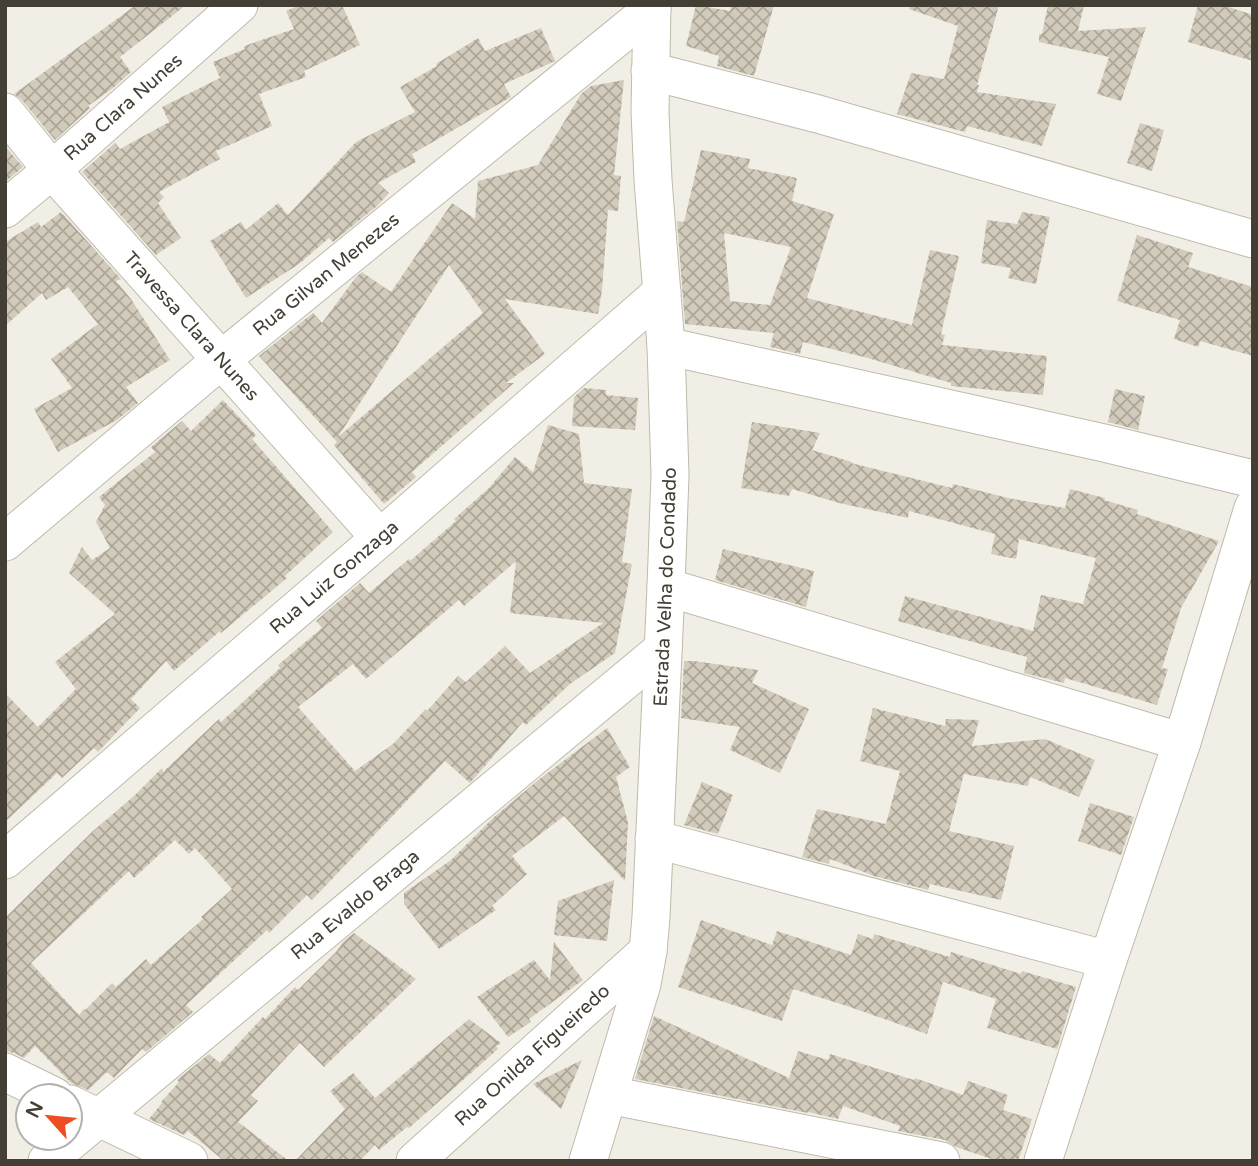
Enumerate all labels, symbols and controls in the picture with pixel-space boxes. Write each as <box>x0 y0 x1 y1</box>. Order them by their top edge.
street label: Rua Clara Nunes <box>60 49 187 165</box>
street label: Rua Gilvan Menezes <box>248 208 404 341</box>
street label: Travessa Clara Nunes <box>119 247 264 405</box>
street label: Estrada Velha do Condado <box>650 467 681 707</box>
street label: Rua Luiz Gonzaga <box>265 516 403 639</box>
street label: Rua Evaldo Braga <box>287 845 424 964</box>
street label: Rua Onilda Figueiredo <box>450 980 614 1131</box>
north arrow <box>14 1082 84 1152</box>
text: N <box>21 1098 48 1122</box>

